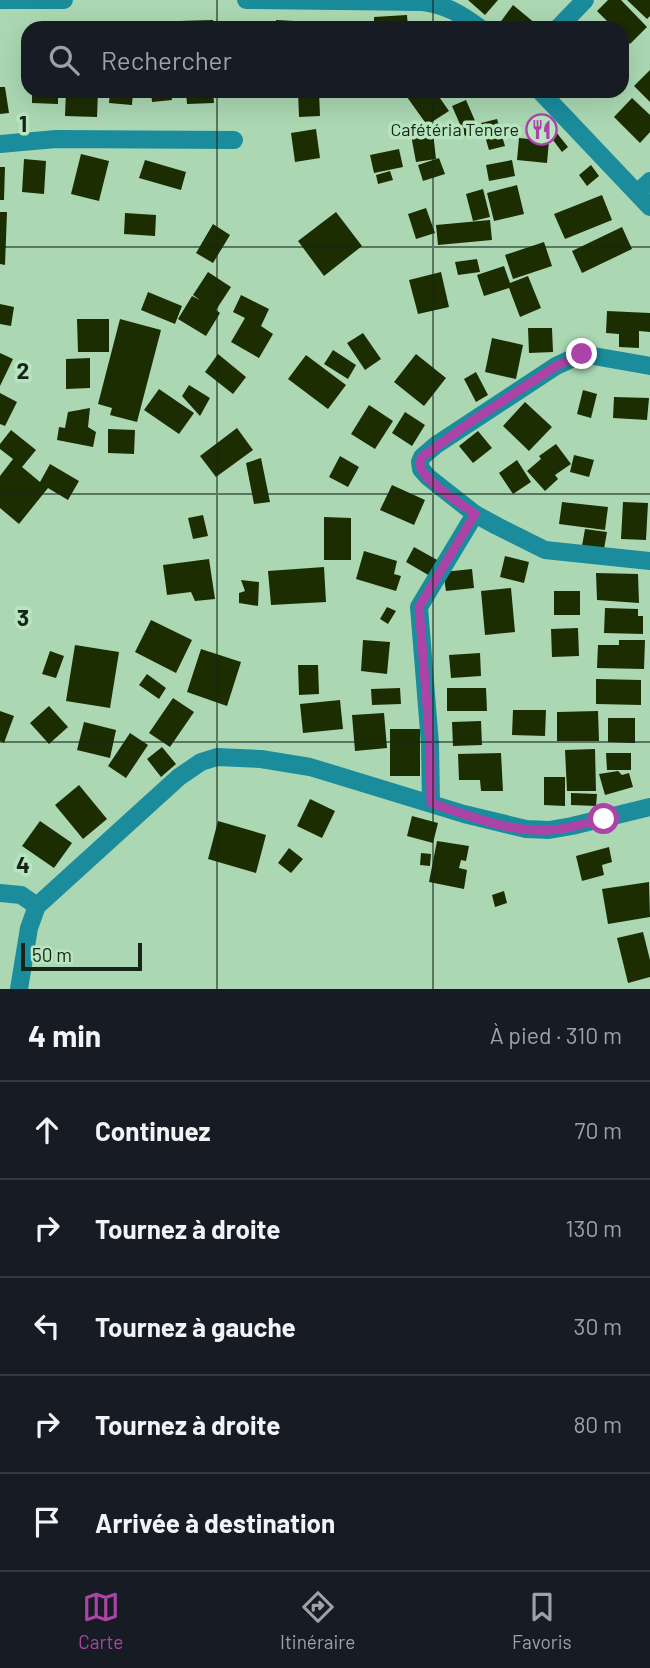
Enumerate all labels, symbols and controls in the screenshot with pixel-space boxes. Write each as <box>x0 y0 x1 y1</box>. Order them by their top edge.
search box <box>21 21 629 98</box>
icon: search <box>45 41 83 79</box>
text: Rechercher <box>101 44 232 75</box>
text: 1 <box>19 109 27 137</box>
restaurant icon: Cafétéria Tenere <box>525 112 559 146</box>
place label: Cafétéria Tenere <box>390 118 519 140</box>
route end <box>566 338 597 369</box>
text: 2 <box>17 356 29 384</box>
text: 3 <box>17 603 29 631</box>
route start <box>588 803 619 834</box>
text: 4 <box>16 850 30 878</box>
scale bar <box>21 940 142 972</box>
text: 50 m <box>32 943 72 966</box>
text: 4 min <box>28 1017 101 1053</box>
text: À pied · 310 m <box>490 1021 622 1049</box>
icon: ahead <box>28 1111 66 1149</box>
text: Continuez <box>95 1115 211 1146</box>
text: 70 m <box>575 1116 622 1144</box>
icon: right <box>28 1209 66 1247</box>
text: Tournez à droite <box>95 1213 280 1244</box>
text: 130 m <box>565 1214 622 1242</box>
icon: left <box>28 1307 66 1345</box>
text: Tournez à gauche <box>95 1311 296 1342</box>
text: 30 m <box>574 1312 622 1340</box>
icon: right <box>28 1405 66 1443</box>
text: Tournez à droite <box>95 1409 280 1440</box>
text: 80 m <box>573 1410 622 1438</box>
icon: arrive <box>28 1503 66 1541</box>
text: Arrivée à destination <box>95 1507 335 1538</box>
tab: Carte <box>78 1588 123 1653</box>
tab: Itinéraire <box>280 1588 355 1653</box>
tab: Favoris <box>512 1588 572 1653</box>

